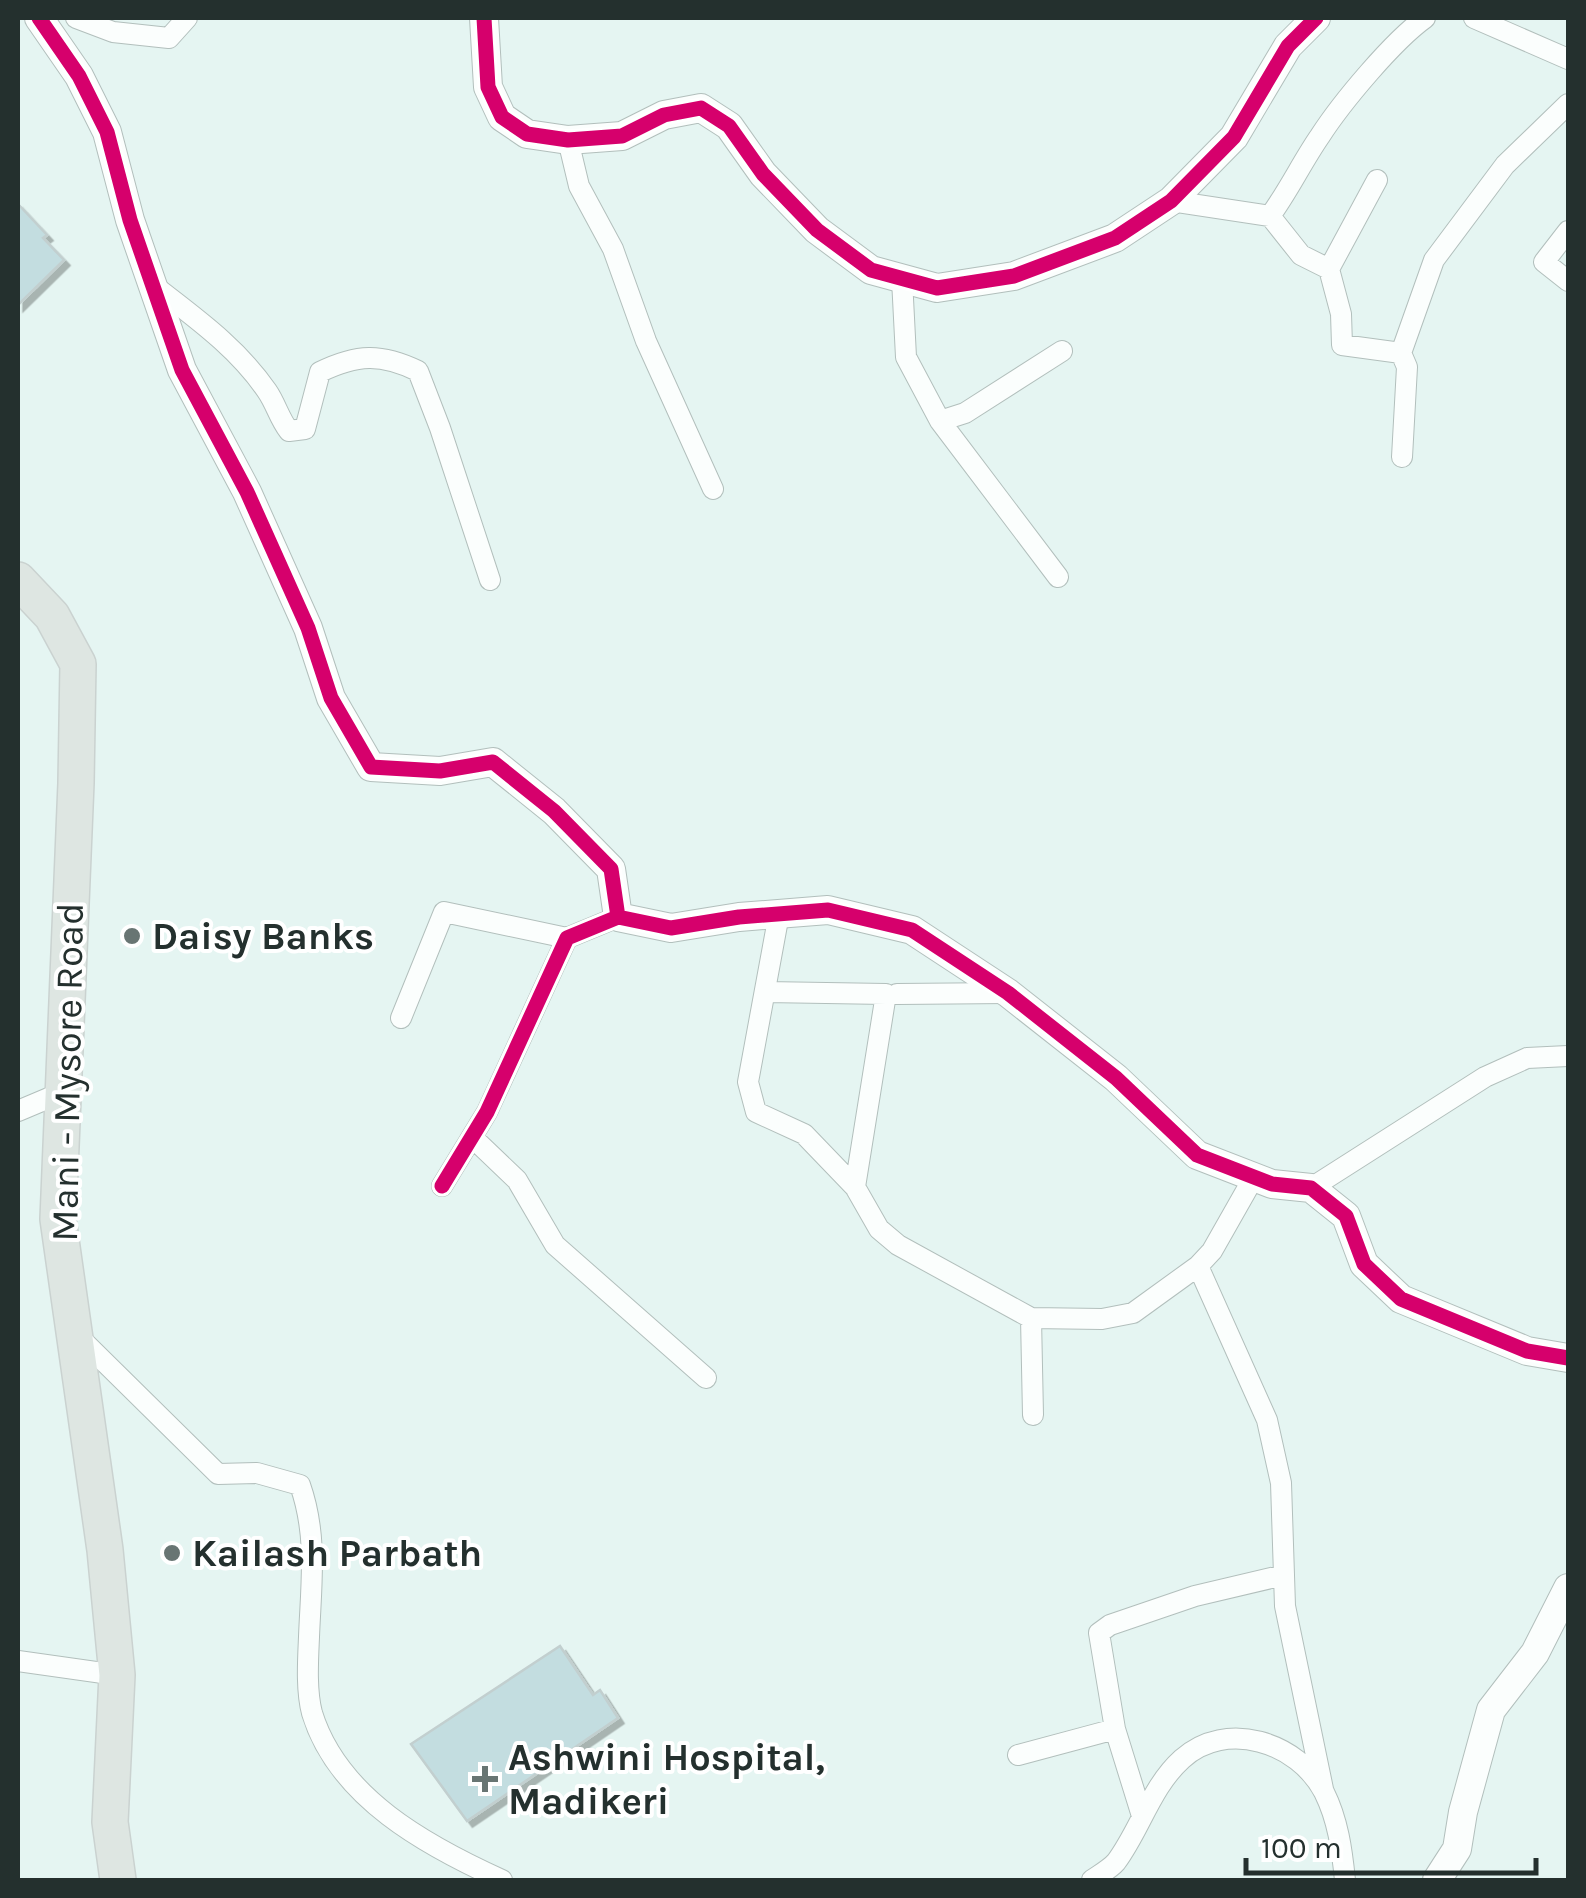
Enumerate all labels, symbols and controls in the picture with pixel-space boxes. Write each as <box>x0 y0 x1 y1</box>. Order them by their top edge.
street label: Mani - Mysore Road <box>42 902 93 1242</box>
place label: Daisy Banks <box>152 914 374 959</box>
marker: Daisy Banks <box>121 925 143 947</box>
place label: Kailash Parbath <box>192 1531 482 1576</box>
marker: Kailash Parbath <box>161 1542 183 1564</box>
place label: Ashwini Hospital, Madikeri <box>508 1735 825 1824</box>
marker: Ashwini Hospital, Madikeri <box>472 1766 498 1792</box>
scale bar <box>1246 1813 1536 1875</box>
text: 100 m <box>1261 1830 1342 1866</box>

